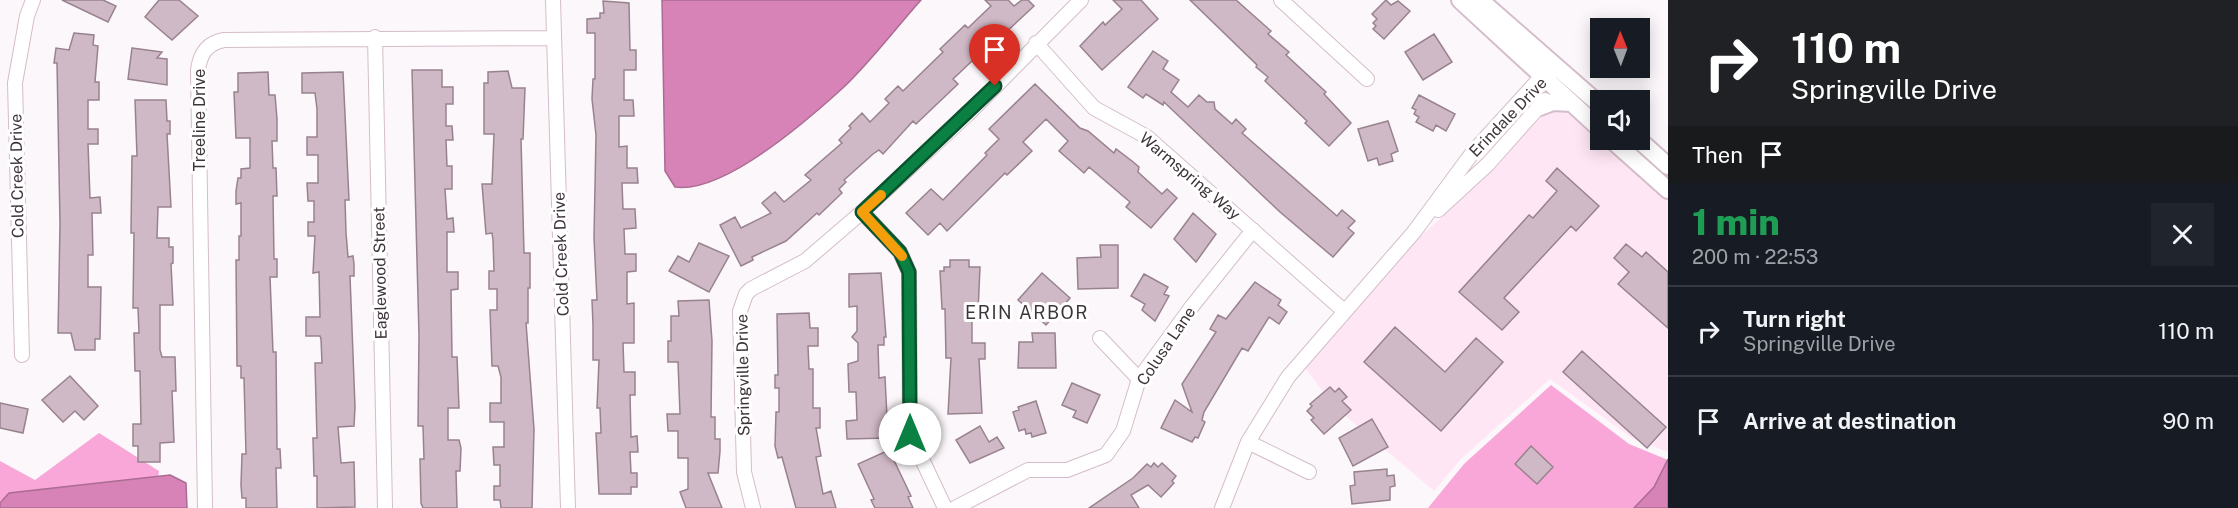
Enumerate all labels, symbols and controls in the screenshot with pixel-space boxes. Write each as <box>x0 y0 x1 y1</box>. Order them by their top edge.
north arrow <box>1590 18 1650 78</box>
map controls <box>1590 18 1650 150</box>
text: 110 m <box>1791 23 1901 72</box>
pin <box>969 24 1020 86</box>
icon: right <box>1692 24 1770 102</box>
icon: arrive <box>978 33 1011 66</box>
street label: Treeline Drive <box>190 69 209 171</box>
street label: Erindale Drive <box>1465 73 1551 161</box>
text: Springville Drive <box>1791 73 1997 105</box>
button: sound <box>1590 90 1650 150</box>
street label: Cold Creek Drive <box>6 114 28 238</box>
street label: Warmspring Way <box>1136 128 1245 224</box>
icon: arrive <box>1755 138 1788 171</box>
text: Then <box>1692 142 1743 168</box>
street label: Cold Creek Drive <box>549 192 573 316</box>
text: 1 min <box>1692 201 1780 243</box>
button: close <box>2151 203 2214 266</box>
street label: Eaglewood Street <box>369 207 391 339</box>
text: 200 m · 22:53 <box>1692 245 1818 269</box>
district label: ERIN ARBOR <box>965 302 1089 323</box>
street label: Colusa Lane <box>1133 303 1199 389</box>
text: Turn right <box>1743 306 1846 332</box>
street label: Springville Drive <box>732 314 754 436</box>
icon: right <box>1692 315 1725 348</box>
text: 110 m <box>2158 318 2214 344</box>
text: Springville Drive <box>1743 332 1896 356</box>
position arrow <box>878 402 942 466</box>
icon: arrive <box>1692 405 1725 438</box>
text: Arrive at destination <box>1743 408 1956 434</box>
text: 90 m <box>2163 408 2214 434</box>

